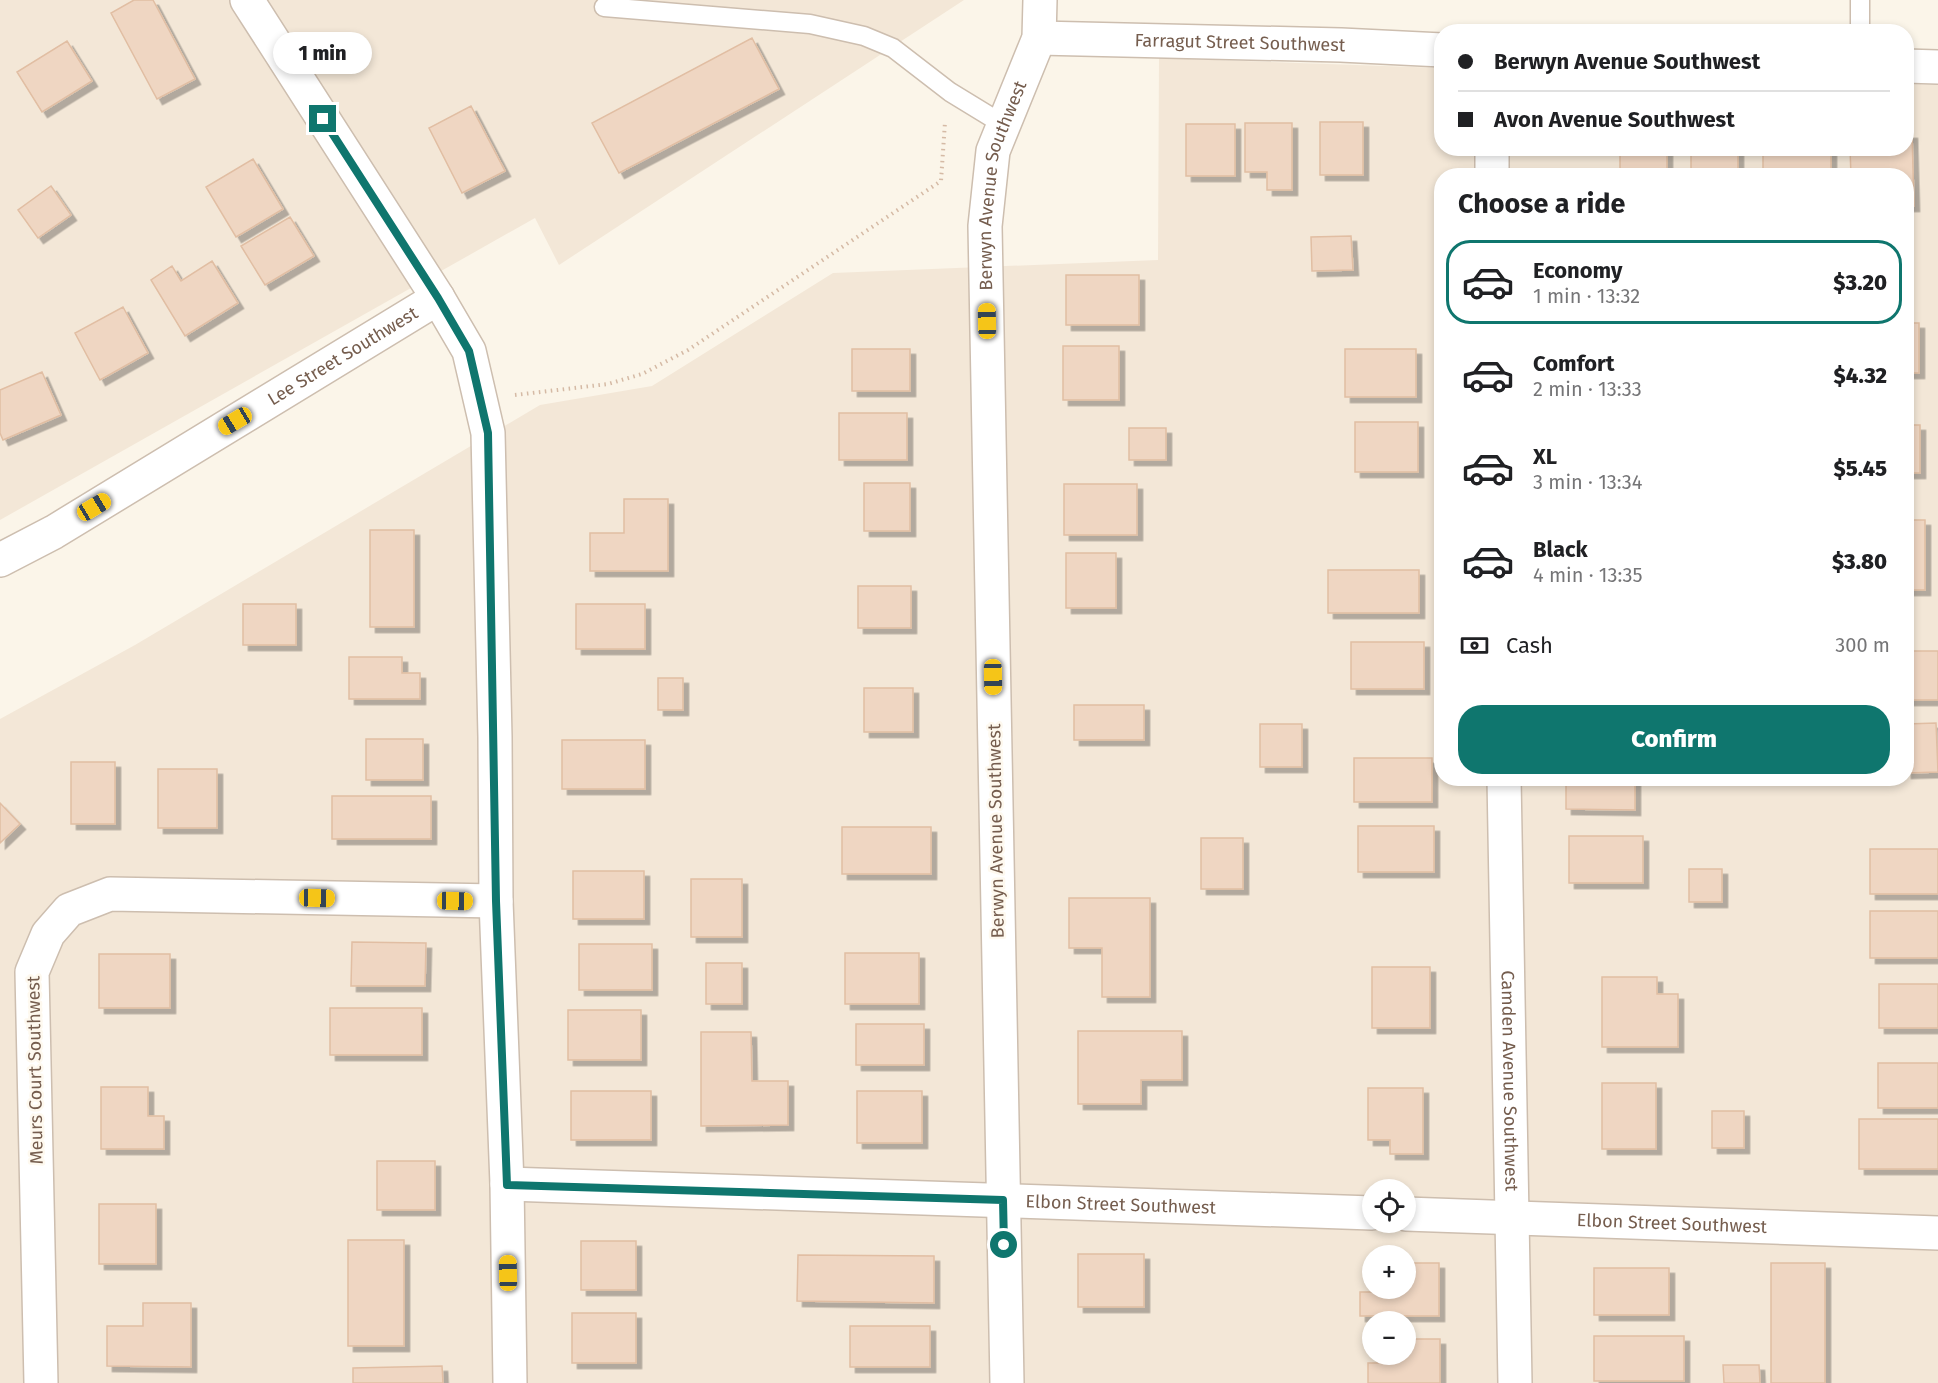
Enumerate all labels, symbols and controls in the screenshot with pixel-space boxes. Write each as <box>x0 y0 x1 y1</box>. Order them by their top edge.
street label: Farragut Street Southwest <box>1134 29 1346 56</box>
callout: 1 min <box>274 32 372 74</box>
text: 1 min <box>299 41 346 65</box>
text: Berwyn Avenue Southwest <box>1494 48 1760 75</box>
street label: Berwyn Avenue Southwest <box>974 77 1032 291</box>
route end <box>309 105 336 132</box>
text: Avon Avenue Southwest <box>1494 106 1735 133</box>
text: Choose a ride <box>1458 188 1625 220</box>
icon: car <box>1461 255 1515 309</box>
text: Economy <box>1533 257 1622 284</box>
text: $3.20 <box>1833 269 1887 296</box>
text: 1 min · 13:32 <box>1533 284 1640 308</box>
street label: Lee Street Southwest <box>264 302 422 410</box>
car <box>978 303 996 339</box>
icon: car <box>1461 348 1515 402</box>
text: Comfort <box>1533 350 1614 377</box>
text: $4.32 <box>1834 362 1887 389</box>
text: 2 min · 13:33 <box>1533 377 1642 401</box>
car <box>215 404 255 438</box>
icon: car <box>1461 441 1515 495</box>
text: XL <box>1533 443 1557 470</box>
text: $5.45 <box>1833 455 1887 482</box>
text: 3 min · 13:34 <box>1533 470 1642 494</box>
car <box>74 490 114 524</box>
icon: car <box>1461 534 1515 588</box>
text: Black <box>1533 536 1588 563</box>
text: $3.80 <box>1832 548 1887 575</box>
text: 4 min · 13:35 <box>1533 563 1642 587</box>
icon: cash <box>1458 629 1491 662</box>
text: Cash <box>1506 632 1553 659</box>
text: 300 m <box>1835 633 1890 657</box>
car <box>984 659 1002 695</box>
button: Confirm <box>1458 705 1890 774</box>
street label: Berwyn Avenue Southwest <box>983 723 1009 939</box>
car <box>299 889 335 907</box>
car <box>437 892 473 910</box>
street label: Camden Avenue Southwest <box>1496 970 1523 1192</box>
street label: Meurs Court Southwest <box>22 975 48 1164</box>
map controls <box>1362 1179 1416 1365</box>
button: locate <box>1362 1179 1416 1233</box>
street label: Elbon Street Southwest <box>1025 1190 1217 1219</box>
street label: Elbon Street Southwest <box>1576 1209 1768 1238</box>
route start <box>990 1231 1017 1258</box>
button: + <box>1362 1245 1416 1299</box>
car <box>499 1255 517 1291</box>
button: − <box>1362 1311 1416 1365</box>

